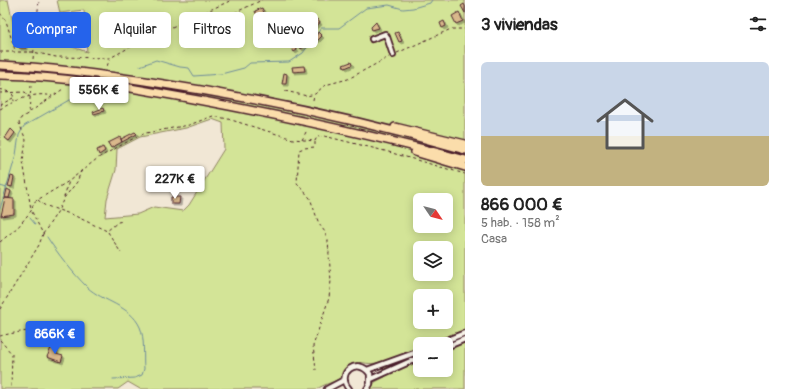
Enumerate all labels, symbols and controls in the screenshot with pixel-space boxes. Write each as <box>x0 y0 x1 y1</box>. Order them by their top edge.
chip: Comprar <box>12 12 91 48</box>
chip: Alquilar <box>99 12 171 48</box>
chip: Filtros <box>179 12 245 48</box>
chip: Nuevo <box>253 12 318 48</box>
icon: filters <box>747 13 769 35</box>
text: 3 viviendas <box>481 14 558 35</box>
pin: 556K € <box>66 77 132 111</box>
text: 556K € <box>79 82 119 98</box>
icon: home <box>589 88 661 160</box>
pin: 227K € <box>142 166 208 200</box>
text: 227K € <box>155 171 195 187</box>
north arrow <box>413 193 453 233</box>
map controls <box>413 193 453 377</box>
text: 866 000 € <box>481 194 563 215</box>
text: 5 hab. · 158 m² <box>481 215 560 231</box>
text: Casa <box>481 231 507 247</box>
button: layers <box>413 241 453 281</box>
button: + <box>413 289 453 329</box>
pin: 866K € <box>22 321 88 355</box>
text: 866K € <box>35 326 75 342</box>
button: − <box>413 337 453 377</box>

